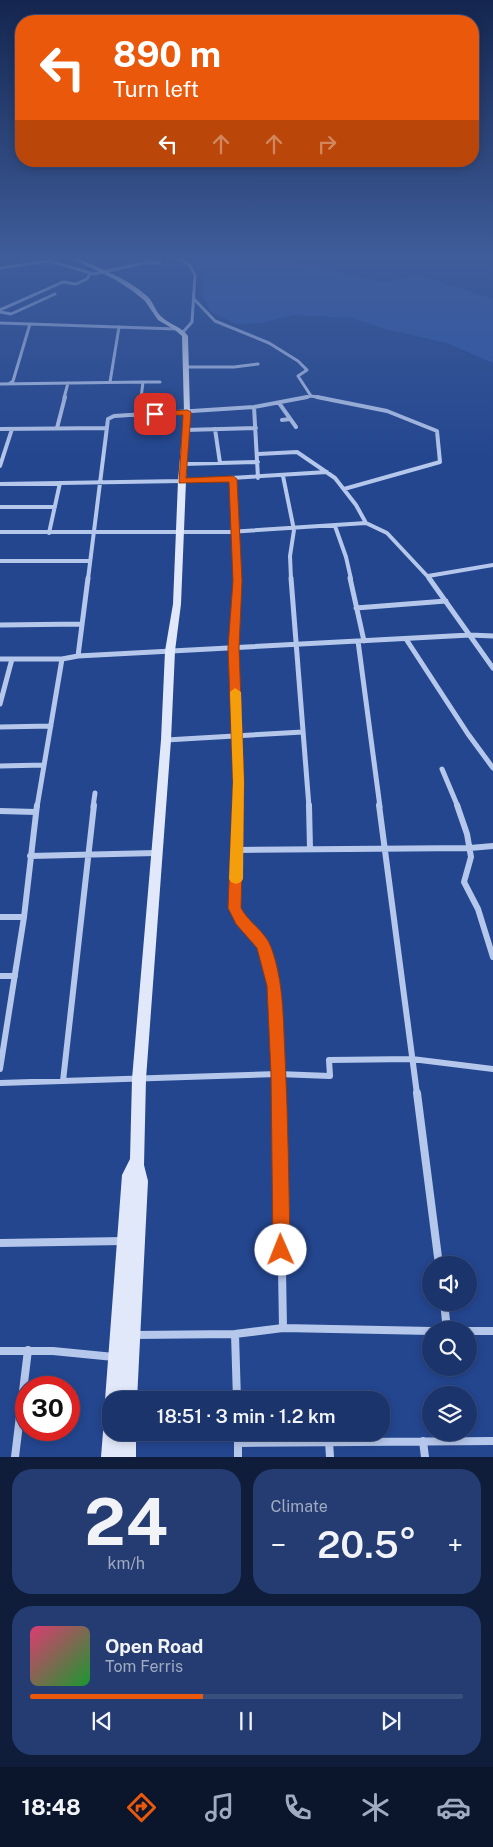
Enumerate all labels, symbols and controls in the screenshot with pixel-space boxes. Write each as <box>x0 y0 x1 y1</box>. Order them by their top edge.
text: 890 m <box>113 34 221 75</box>
icon: left <box>30 35 95 100</box>
text: Turn left <box>113 76 199 102</box>
icon: left <box>154 130 182 158</box>
icon: ahead <box>207 130 235 158</box>
icon: ahead <box>260 130 288 158</box>
icon: right <box>313 130 341 158</box>
pin <box>134 393 176 435</box>
icon: arrive <box>141 400 169 428</box>
position arrow <box>254 1223 306 1275</box>
map controls <box>422 1256 477 1441</box>
button: sound <box>422 1256 477 1311</box>
button: search <box>422 1321 477 1376</box>
speed limit sign: 30 <box>15 1376 80 1441</box>
button: layers <box>422 1386 477 1441</box>
text: 18:51 · 3 min · 1.2 km <box>156 1405 336 1427</box>
text: 24 <box>84 1483 168 1560</box>
text: Climate <box>271 1497 328 1516</box>
text: 20.5° <box>317 1522 417 1567</box>
text: − <box>271 1528 286 1561</box>
text: + <box>447 1528 463 1561</box>
text: km/h <box>107 1554 145 1573</box>
text: Open Road <box>105 1635 203 1657</box>
text: Tom Ferris <box>105 1657 183 1676</box>
icon: previous <box>88 1707 116 1735</box>
icon: pause <box>232 1707 260 1735</box>
icon: next <box>377 1707 405 1735</box>
icon: directions <box>124 1790 159 1825</box>
icon: music <box>202 1790 237 1825</box>
icon: phone <box>280 1790 315 1825</box>
icon: climate <box>358 1790 393 1825</box>
icon: car <box>436 1790 471 1825</box>
text: 18:48 <box>22 1794 81 1820</box>

